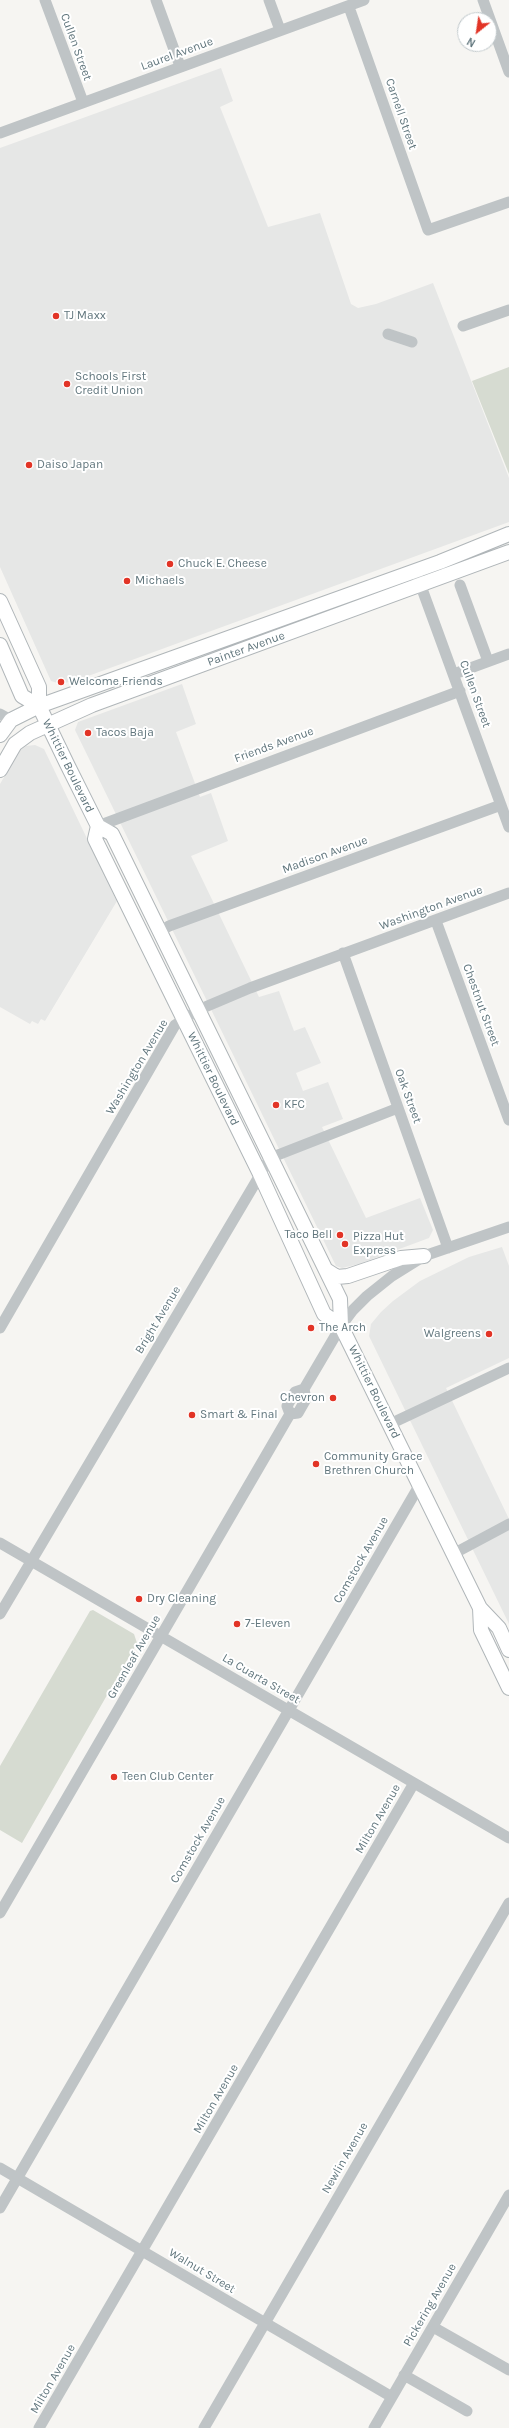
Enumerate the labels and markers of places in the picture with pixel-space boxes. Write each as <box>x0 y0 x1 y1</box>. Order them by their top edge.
place label: TJ Maxx <box>64 309 106 323</box>
marker: TJ Maxx <box>51 311 61 321</box>
place label: Schools First Credit Union <box>75 370 146 398</box>
marker: Schools First Credit Union <box>62 379 72 389</box>
place label: Daiso Japan <box>37 458 103 472</box>
marker: Daiso Japan <box>24 460 34 470</box>
place label: Chuck E. Cheese <box>178 557 267 571</box>
marker: Chuck E. Cheese <box>165 559 175 569</box>
place label: Michaels <box>135 574 185 588</box>
marker: Michaels <box>122 576 132 586</box>
place label: Welcome Friends <box>69 675 163 689</box>
marker: Welcome Friends <box>56 677 66 687</box>
place label: Tacos Baja <box>96 726 154 740</box>
marker: Tacos Baja <box>83 728 93 738</box>
place label: KFC <box>284 1098 305 1112</box>
marker: KFC <box>271 1100 281 1110</box>
place label: Taco Bell <box>284 1228 332 1242</box>
marker: Taco Bell <box>335 1230 345 1240</box>
place label: Pizza Hut Express <box>353 1230 404 1258</box>
marker: Pizza Hut Express <box>340 1239 350 1249</box>
place label: The Arch <box>319 1321 366 1335</box>
marker: The Arch <box>306 1323 316 1333</box>
place label: Walgreens <box>424 1327 481 1341</box>
marker: Walgreens <box>484 1329 494 1339</box>
place label: Chevron <box>280 1391 325 1405</box>
marker: Chevron <box>328 1393 338 1403</box>
place label: Smart & Final <box>200 1408 278 1422</box>
marker: Smart & Final <box>187 1410 197 1420</box>
place label: Community Grace Brethren Church <box>324 1450 422 1478</box>
marker: Community Grace Brethren Church <box>311 1459 321 1469</box>
place label: Dry Cleaning <box>147 1592 216 1606</box>
marker: Dry Cleaning <box>134 1594 144 1604</box>
place label: 7-Eleven <box>245 1617 291 1631</box>
marker: 7-Eleven <box>232 1619 242 1629</box>
place label: Teen Club Center <box>122 1770 213 1784</box>
marker: Teen Club Center <box>109 1772 119 1782</box>

